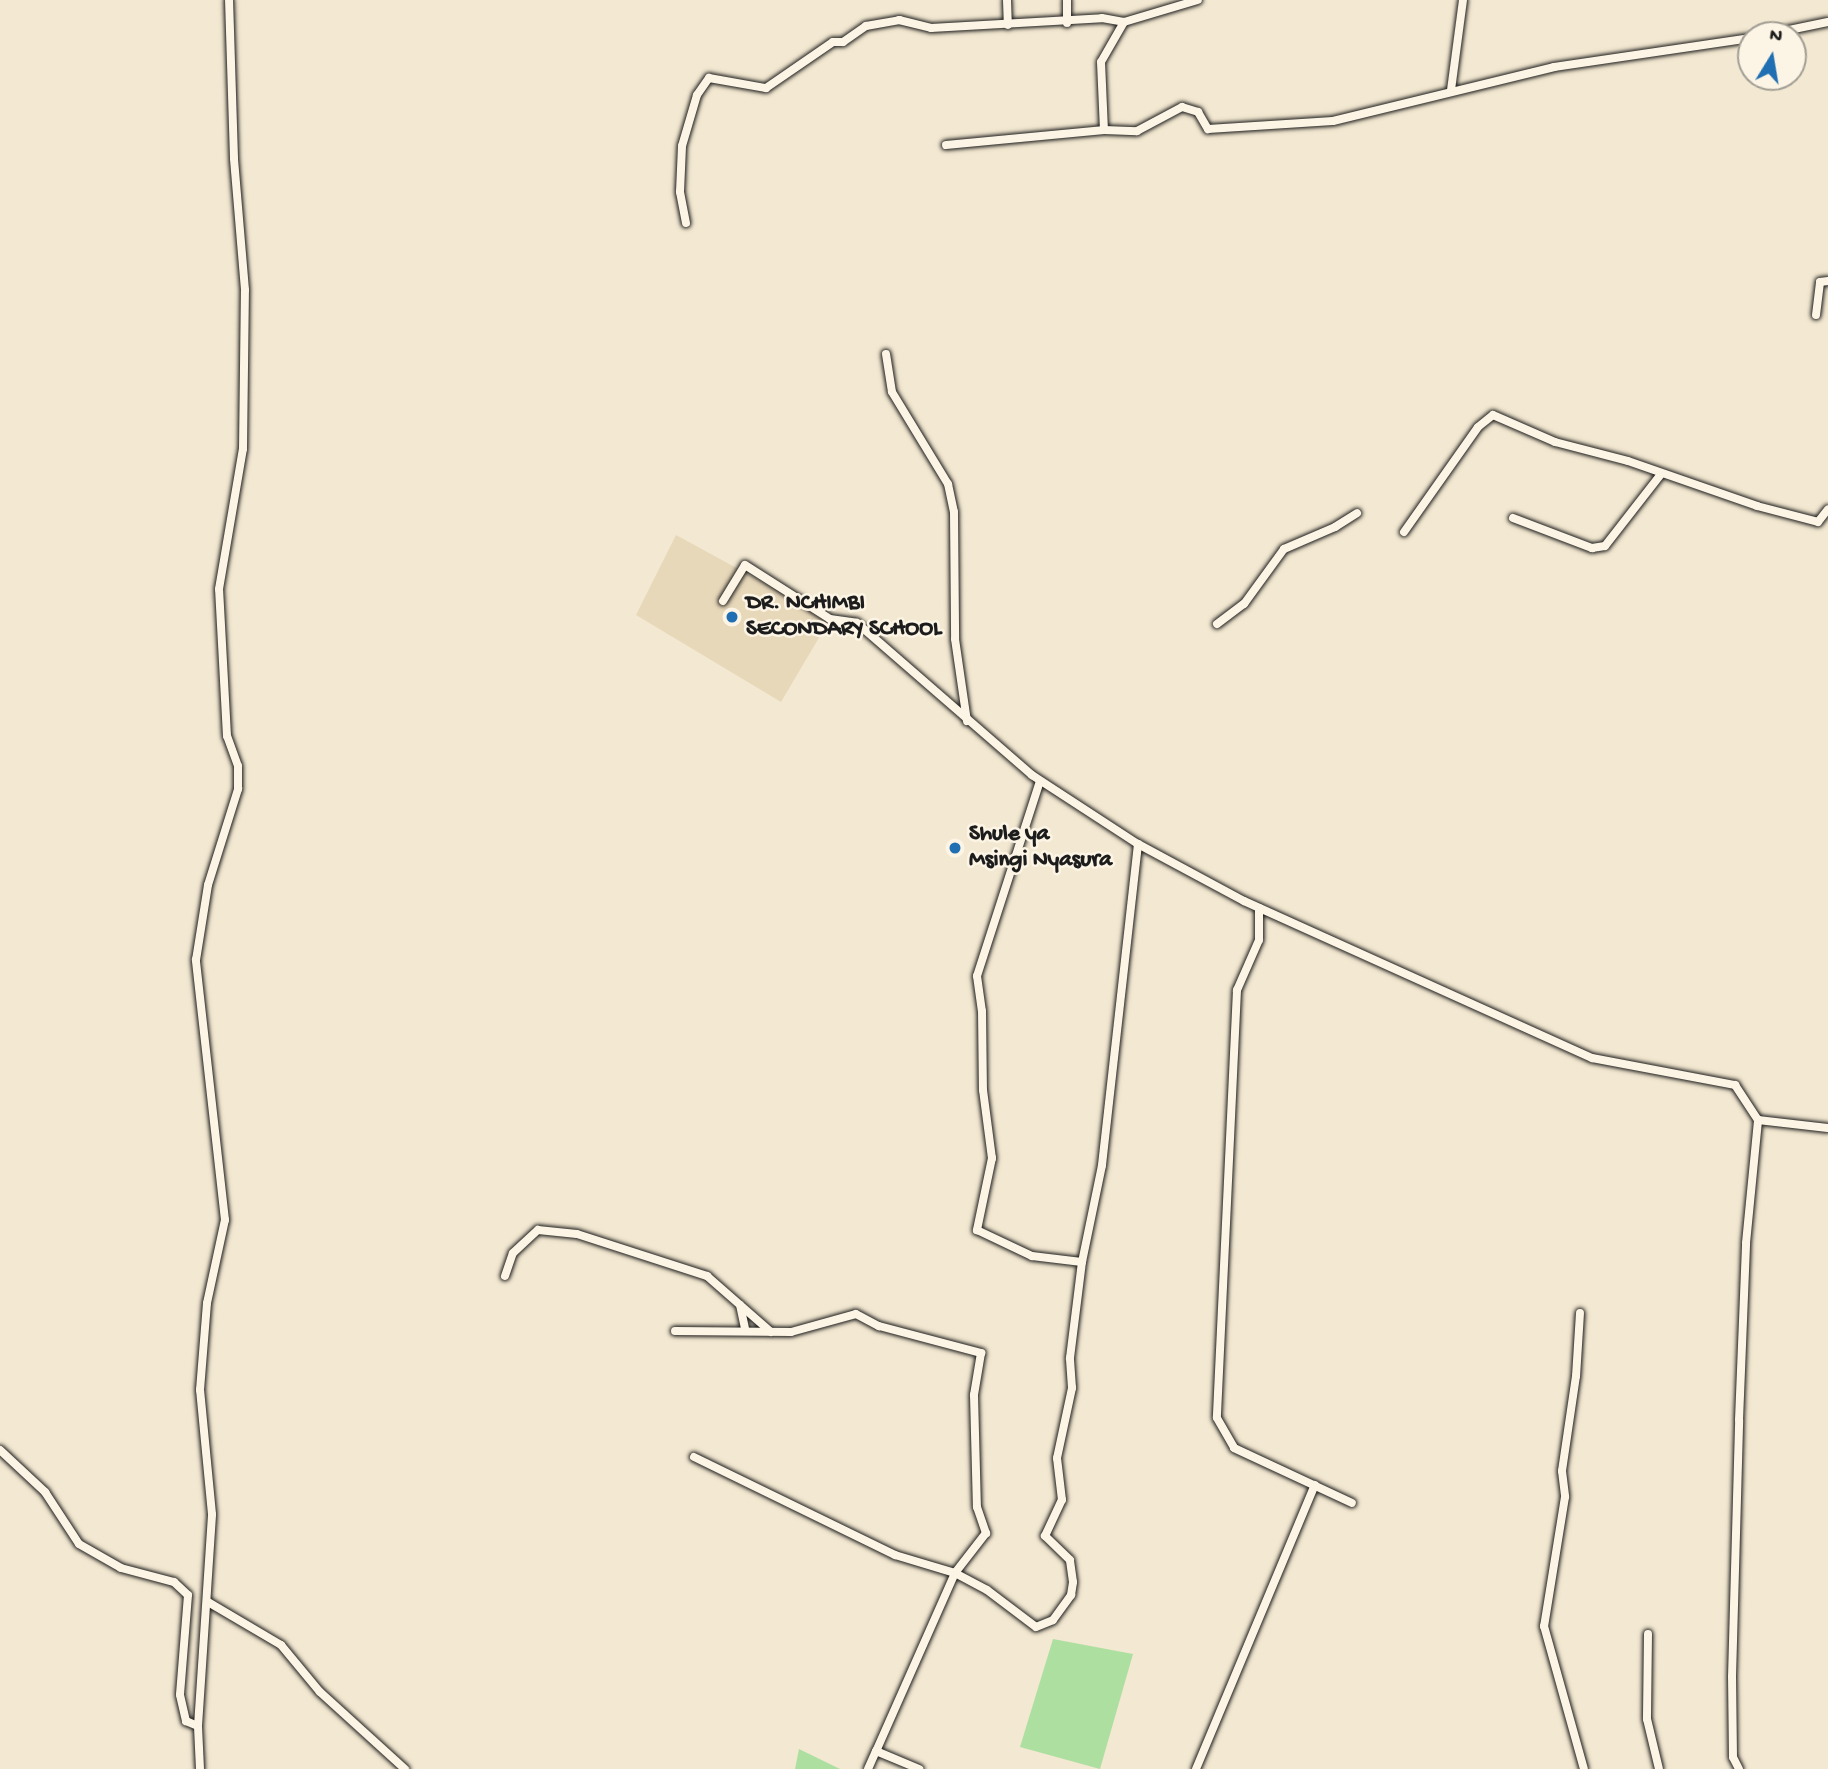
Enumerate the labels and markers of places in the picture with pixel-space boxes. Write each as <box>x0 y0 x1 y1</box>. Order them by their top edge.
place label: DR. NCHIMBI SECONDARY SCHOOL <box>746 590 941 644</box>
marker: DR. NCHIMBI SECONDARY SCHOOL <box>724 609 740 625</box>
place label: Shule ya Msingi Nyasura <box>969 821 1112 875</box>
marker: Shule ya Msingi Nyasura <box>947 840 963 856</box>

